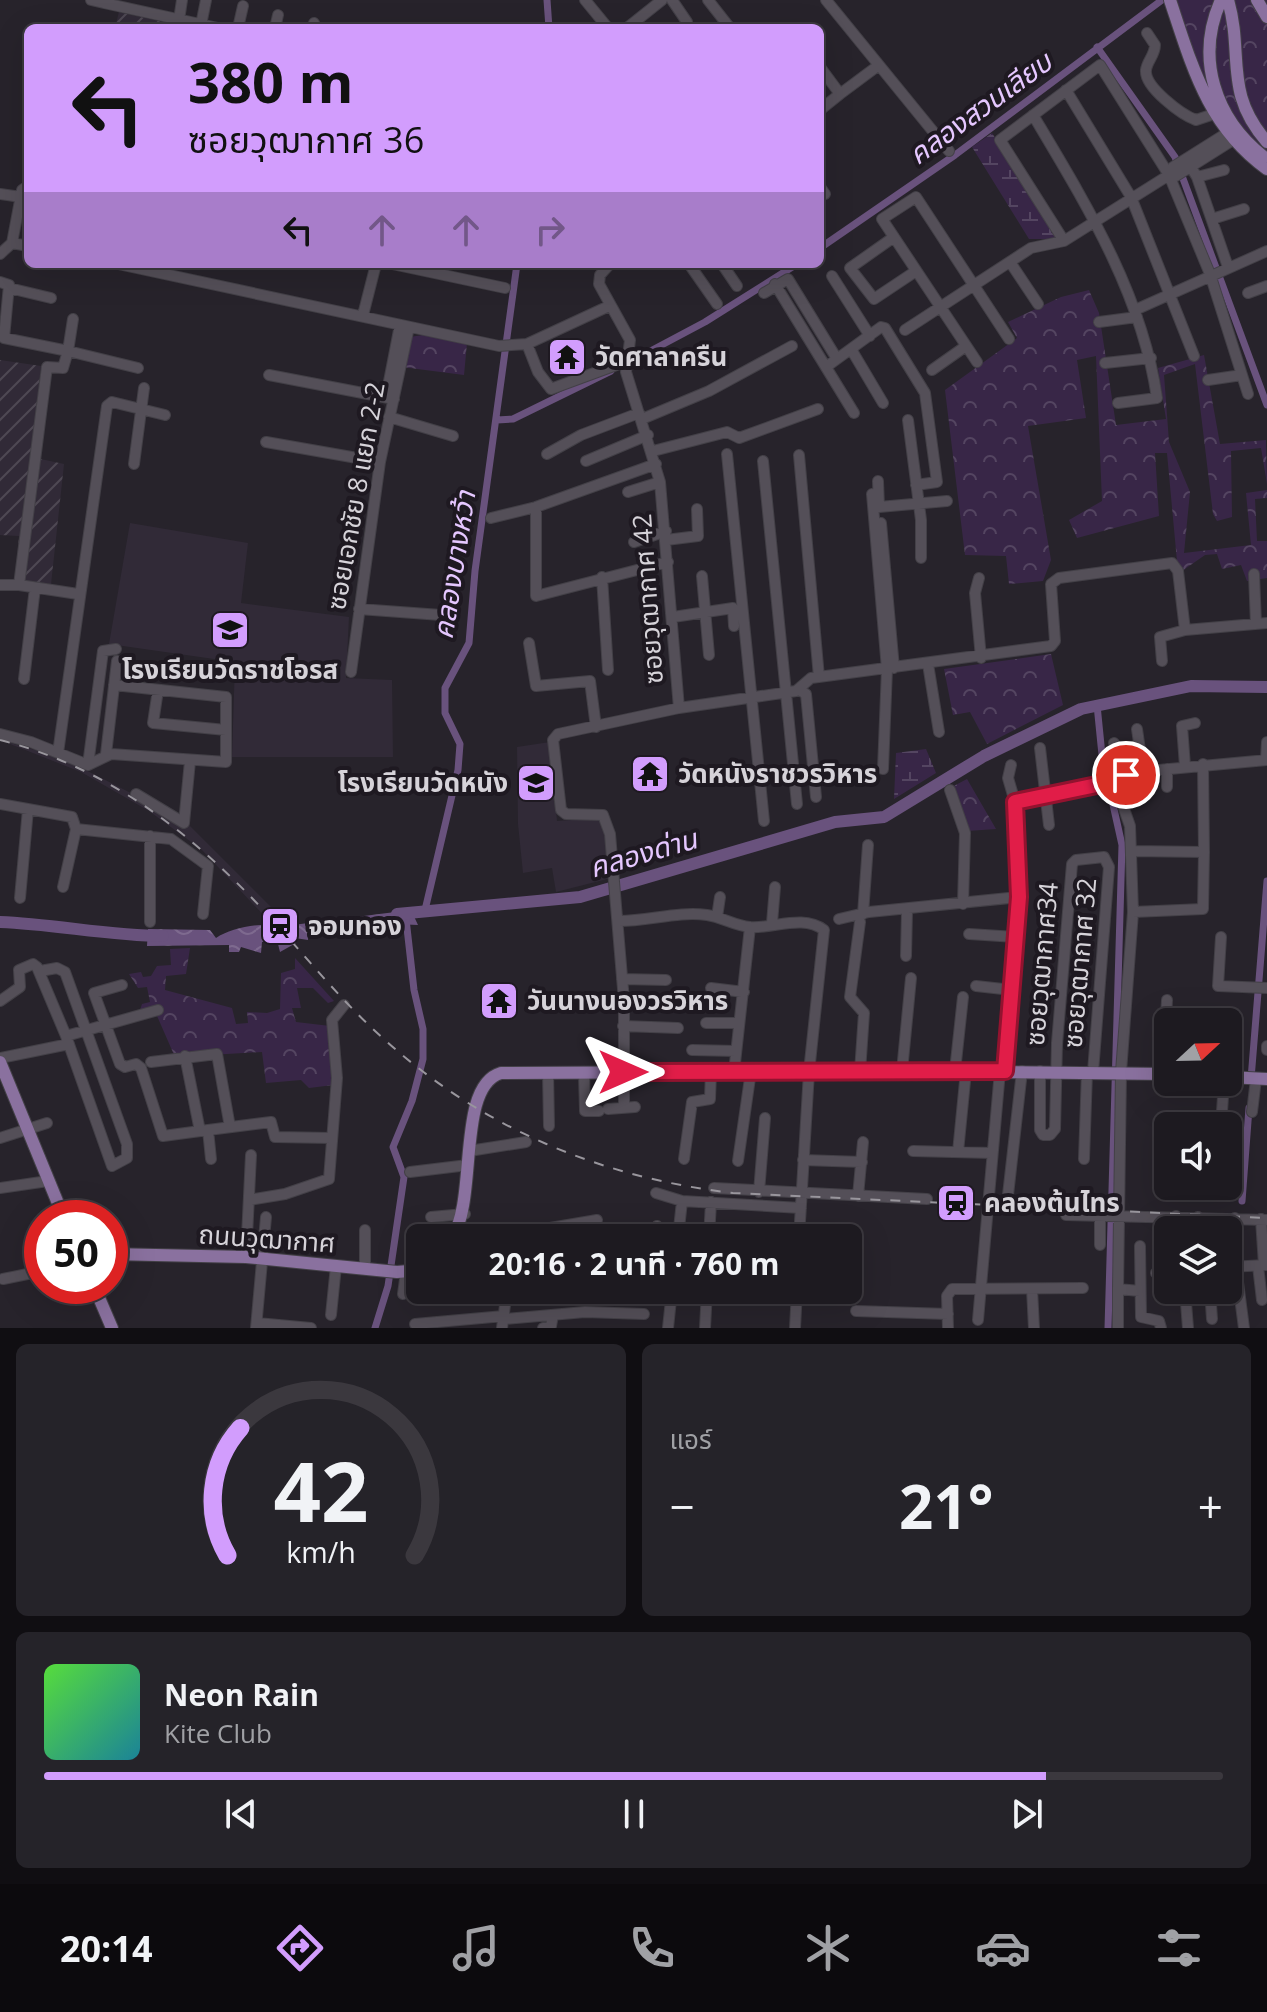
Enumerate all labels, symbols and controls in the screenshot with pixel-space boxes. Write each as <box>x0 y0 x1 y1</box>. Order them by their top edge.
water label: คลองสวนเลียบ <box>900 41 1061 172</box>
text: 380 m <box>188 43 354 119</box>
icon: left <box>56 56 160 160</box>
text: ซอยวุฒากาศ 36 <box>188 115 424 164</box>
icon: left <box>276 208 320 252</box>
icon: ahead <box>360 208 404 252</box>
icon: ahead <box>444 208 488 252</box>
icon: right <box>528 208 572 252</box>
temple icon: วัดศาลาครืน <box>546 336 588 378</box>
place label: วัดศาลาครืน <box>595 338 727 374</box>
street label: ซอยเอกชัย 8 แยก 2-2 <box>317 379 393 613</box>
water label: คลองบางหว้า <box>423 487 484 641</box>
street label: ซอยวุฒากาศ 42 <box>623 513 671 685</box>
school or university icon: โรงเรียนวัดราชโอรส <box>209 609 251 651</box>
place label: โรงเรียนวัดราชโอรส <box>122 651 338 687</box>
pin <box>1092 741 1160 809</box>
temple icon: วัดหนังราชวรวิหาร <box>629 753 671 795</box>
icon: arrive <box>1104 753 1148 797</box>
place label: วัดหนังราชวรวิหาร <box>678 755 877 791</box>
school or university icon: โรงเรียนวัดหนัง <box>515 762 557 804</box>
place label: โรงเรียนวัดหนัง <box>338 764 508 800</box>
water label: คลองด่าน <box>585 818 703 885</box>
street label: ซอยวุฒากาศ 32 <box>1054 876 1104 1049</box>
street label: ซอยวุฒากาศ34 <box>1016 881 1066 1047</box>
station icon: จอมทอง <box>259 905 301 947</box>
place label: จอมทอง <box>308 907 402 943</box>
temple icon: วันนางนองวรวิหาร <box>478 980 520 1022</box>
place label: วันนางนองวรวิหาร <box>527 982 728 1018</box>
north arrow <box>1154 1008 1242 1096</box>
map controls <box>1154 1008 1242 1304</box>
position arrow <box>581 1030 665 1114</box>
button: sound <box>1154 1112 1242 1200</box>
station icon: คลองต้นไทร <box>935 1182 977 1224</box>
place label: คลองต้นไทร <box>984 1184 1120 1220</box>
speed limit sign: 50 <box>24 1200 128 1304</box>
street label: ถนนวุฒากาศ <box>198 1215 337 1261</box>
button: layers <box>1154 1216 1242 1304</box>
text: 20:16 · 2 นาที · 760 m <box>489 1243 779 1284</box>
text: แอร์ <box>670 1421 712 1457</box>
text: 42 <box>273 1433 368 1546</box>
text: 21° <box>899 1465 993 1547</box>
text: − <box>670 1476 695 1536</box>
text: + <box>1198 1476 1223 1536</box>
text: km/h <box>286 1532 355 1571</box>
text: Neon Rain <box>164 1674 319 1715</box>
text: Kite Club <box>164 1715 272 1751</box>
icon: previous <box>219 1792 263 1836</box>
icon: pause <box>612 1792 656 1836</box>
icon: next <box>1005 1792 1049 1836</box>
icon: directions <box>272 1920 328 1976</box>
icon: music <box>448 1920 504 1976</box>
icon: phone <box>624 1920 680 1976</box>
icon: climate <box>800 1920 856 1976</box>
icon: car <box>975 1920 1031 1976</box>
icon: filters <box>1151 1920 1207 1976</box>
text: 20:14 <box>60 1924 152 1973</box>

